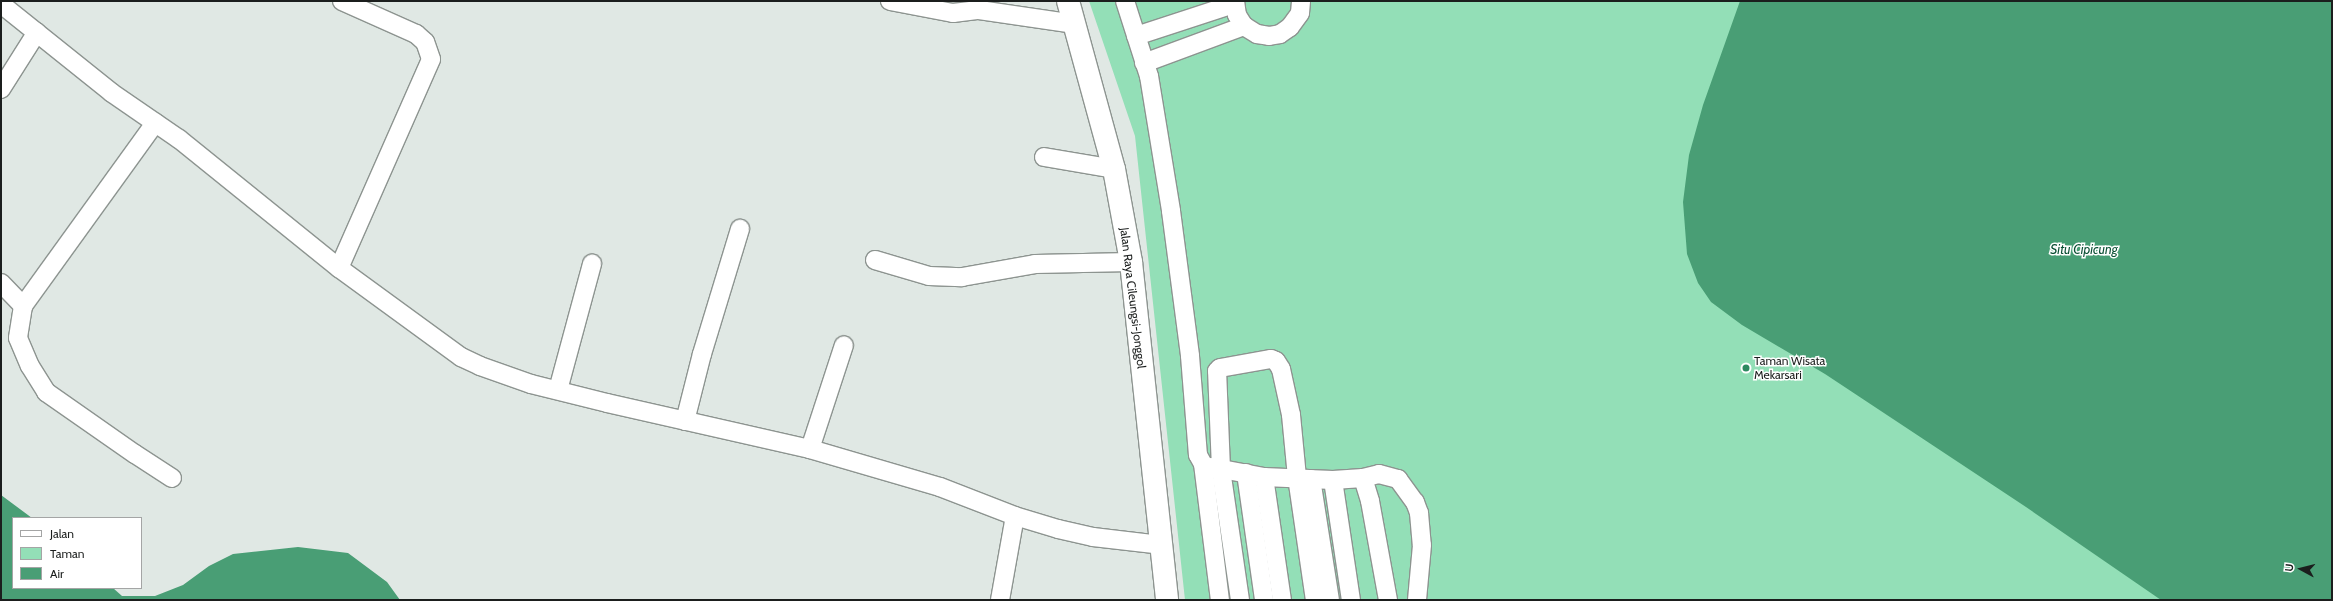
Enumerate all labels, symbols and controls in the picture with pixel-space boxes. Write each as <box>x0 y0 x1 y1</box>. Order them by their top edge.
street label: Jalan Raya Cileungsi-Jonggol <box>1117 227 1149 369</box>
water label: Situ Cipicung <box>2050 241 2118 257</box>
place label: Taman Wisata Mekarsari <box>1754 354 1825 382</box>
marker: Taman Wisata Mekarsari <box>1741 363 1751 373</box>
legend <box>12 517 142 589</box>
text: Jalan <box>50 526 74 541</box>
text: Taman <box>50 546 84 561</box>
north arrow <box>2281 549 2321 589</box>
text: U <box>2282 563 2297 572</box>
text: Air <box>50 566 64 581</box>

